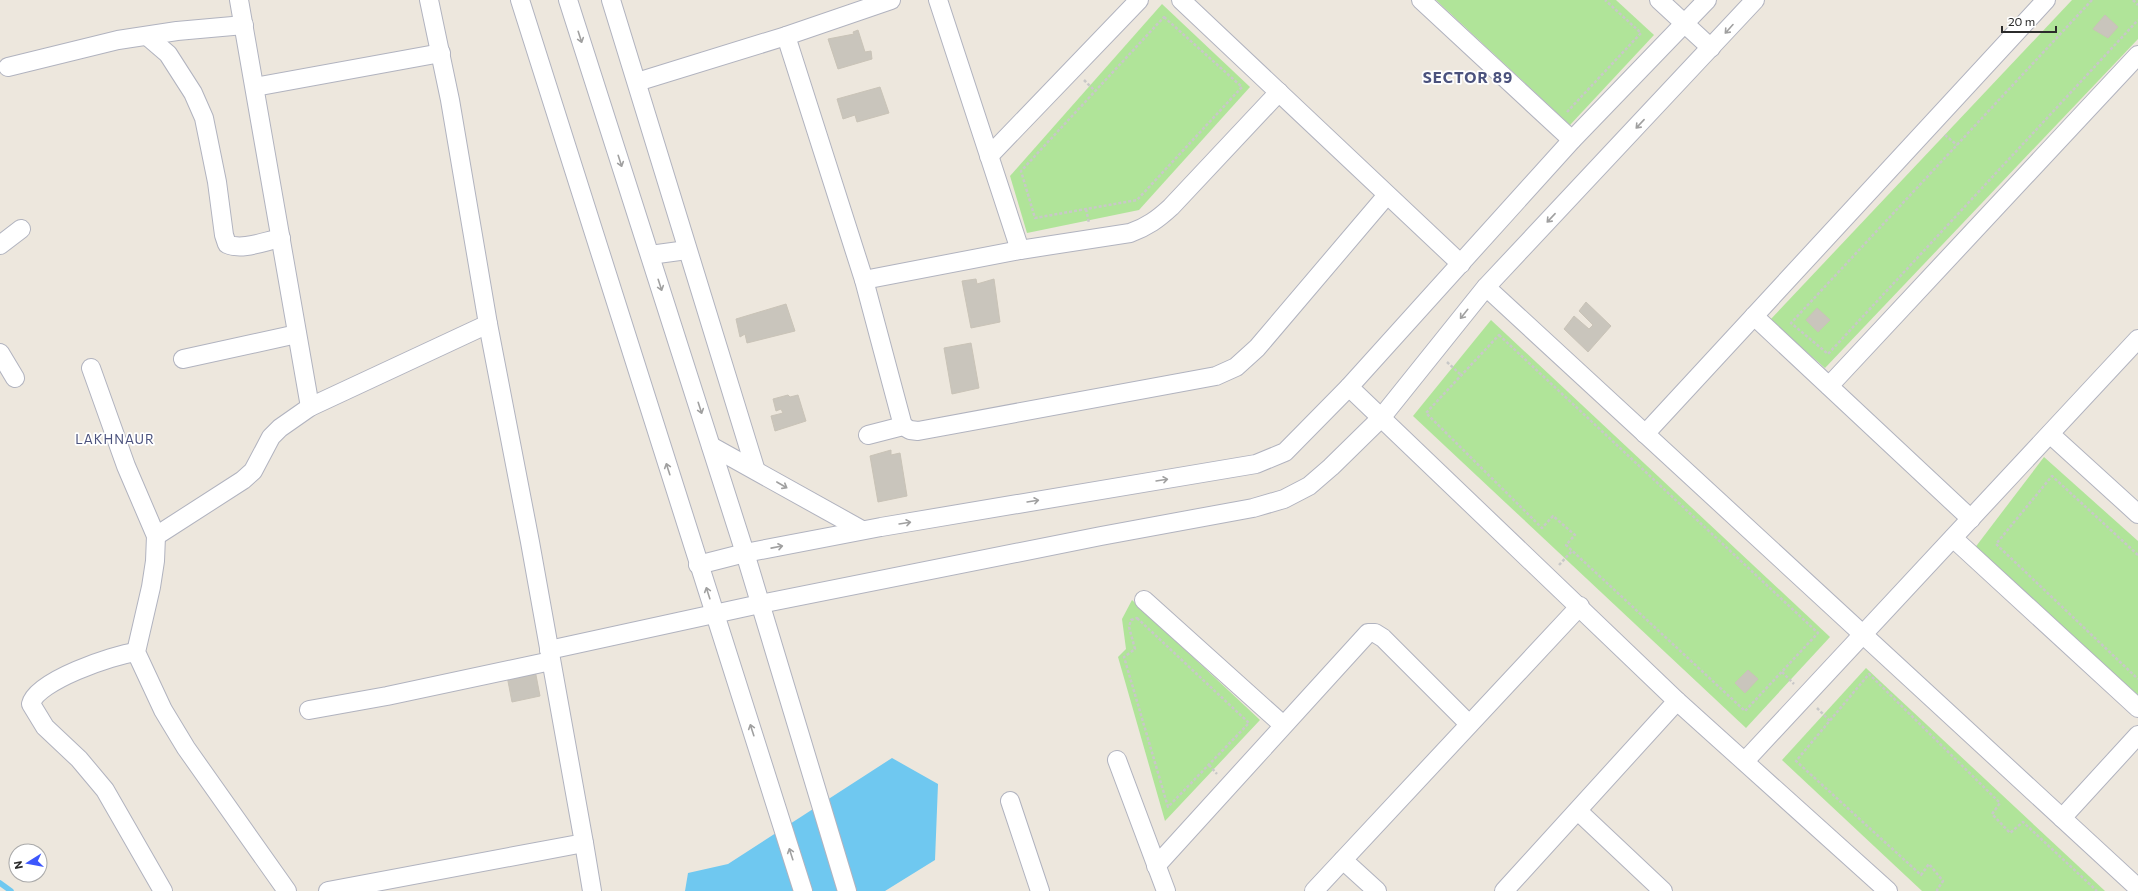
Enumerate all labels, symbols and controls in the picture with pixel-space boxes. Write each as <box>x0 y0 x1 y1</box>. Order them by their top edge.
scale bar <box>2002 8 2056 34</box>
text: 20 m <box>2008 14 2035 28</box>
one-way arrow <box>1724 24 1734 34</box>
one-way arrow <box>577 30 584 43</box>
district label: SECTOR 89 <box>1423 68 1513 86</box>
one-way arrow <box>1635 119 1645 129</box>
one-way arrow <box>617 154 624 167</box>
one-way arrow <box>1546 213 1556 223</box>
one-way arrow <box>657 278 664 291</box>
one-way arrow <box>1459 309 1468 320</box>
one-way arrow <box>696 402 704 414</box>
district label: LAKHNAUR <box>75 431 155 447</box>
one-way arrow <box>664 463 671 476</box>
one-way arrow <box>1155 476 1168 484</box>
one-way arrow <box>776 481 788 489</box>
one-way arrow <box>1026 497 1039 505</box>
one-way arrow <box>898 519 911 527</box>
one-way arrow <box>770 542 783 550</box>
one-way arrow <box>703 587 711 599</box>
one-way arrow <box>748 724 755 737</box>
north arrow <box>8 843 48 883</box>
one-way arrow <box>787 848 795 860</box>
text: N <box>11 860 25 870</box>

